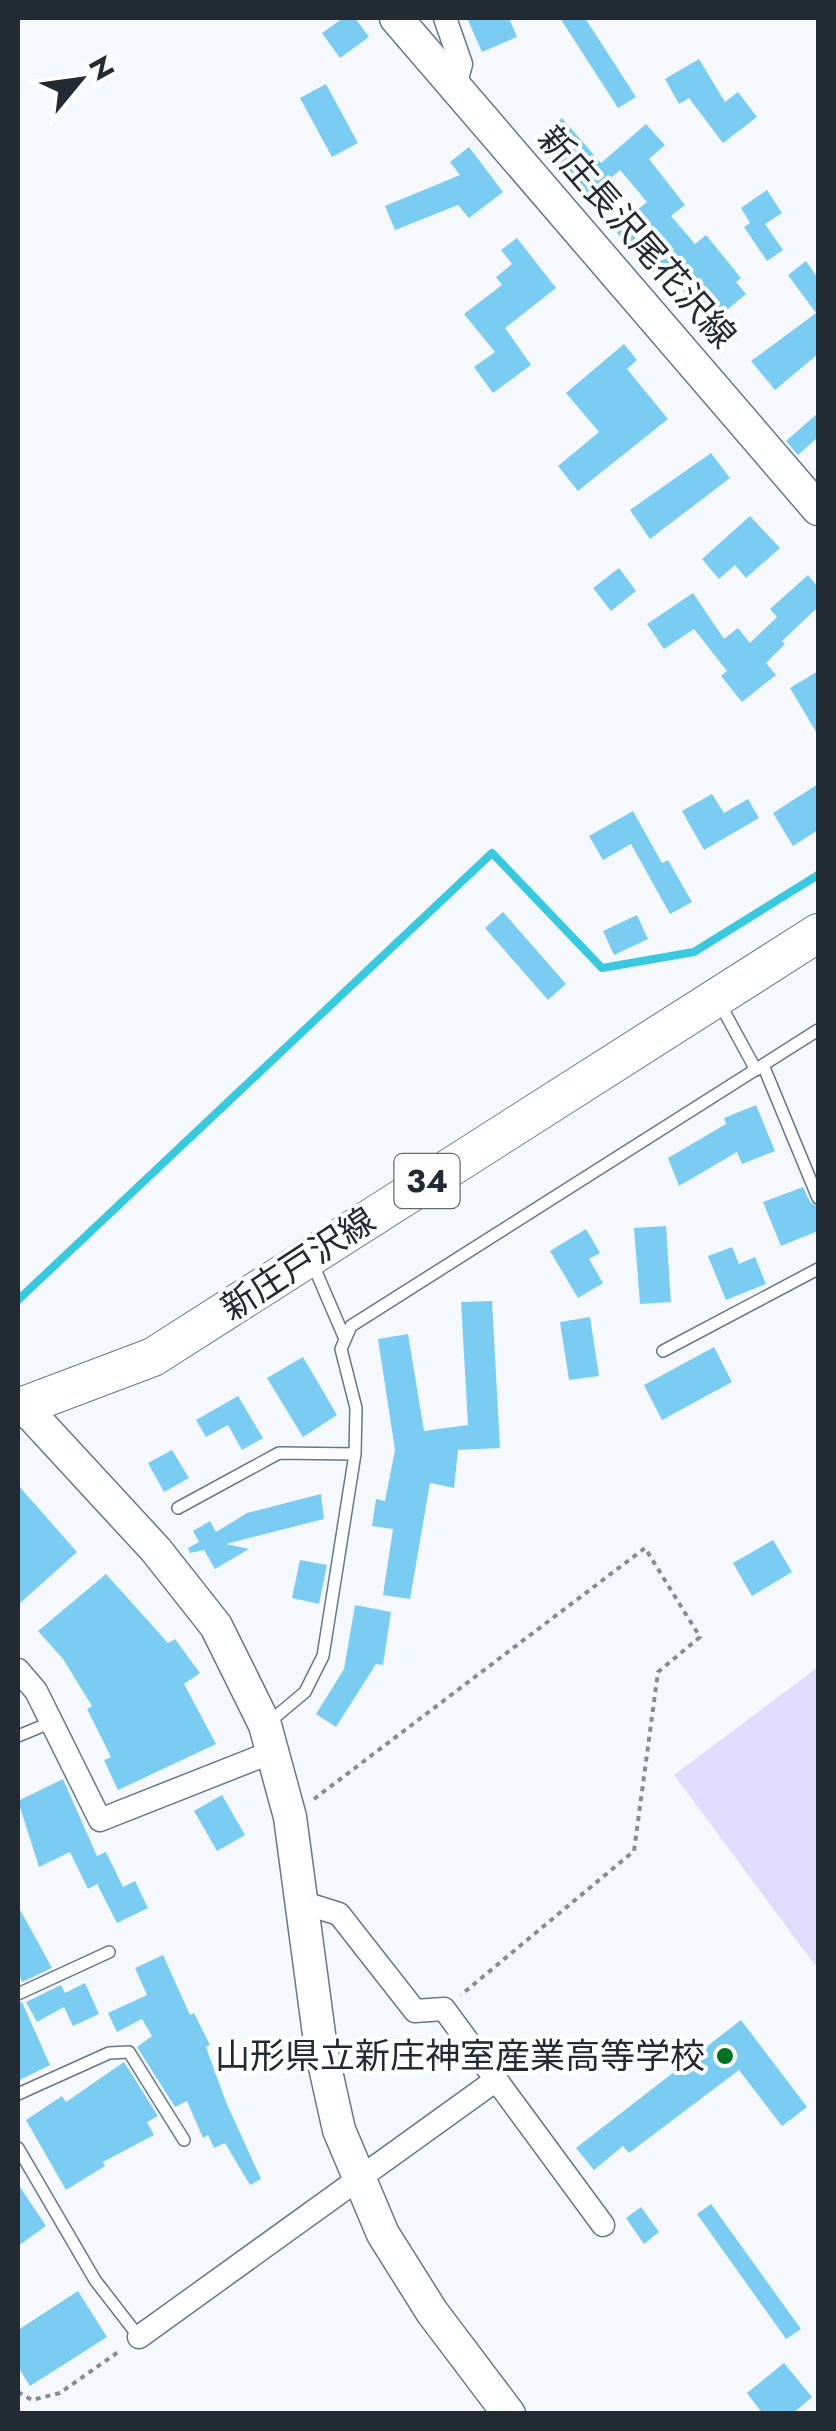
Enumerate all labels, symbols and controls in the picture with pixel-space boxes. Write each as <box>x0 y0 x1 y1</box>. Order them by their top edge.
north arrow <box>30 30 130 130</box>
text: N <box>78 48 125 88</box>
street label: 新庄長沢尾花沢線 <box>526 115 748 359</box>
road number: 34 <box>394 1154 460 1208</box>
street label: 新庄戸沢線 <box>211 1195 385 1333</box>
place label: 山形県立新庄神室産業高等学校 <box>215 2031 705 2081</box>
marker: 山形県立新庄神室産業高等学校 <box>714 2045 736 2067</box>

